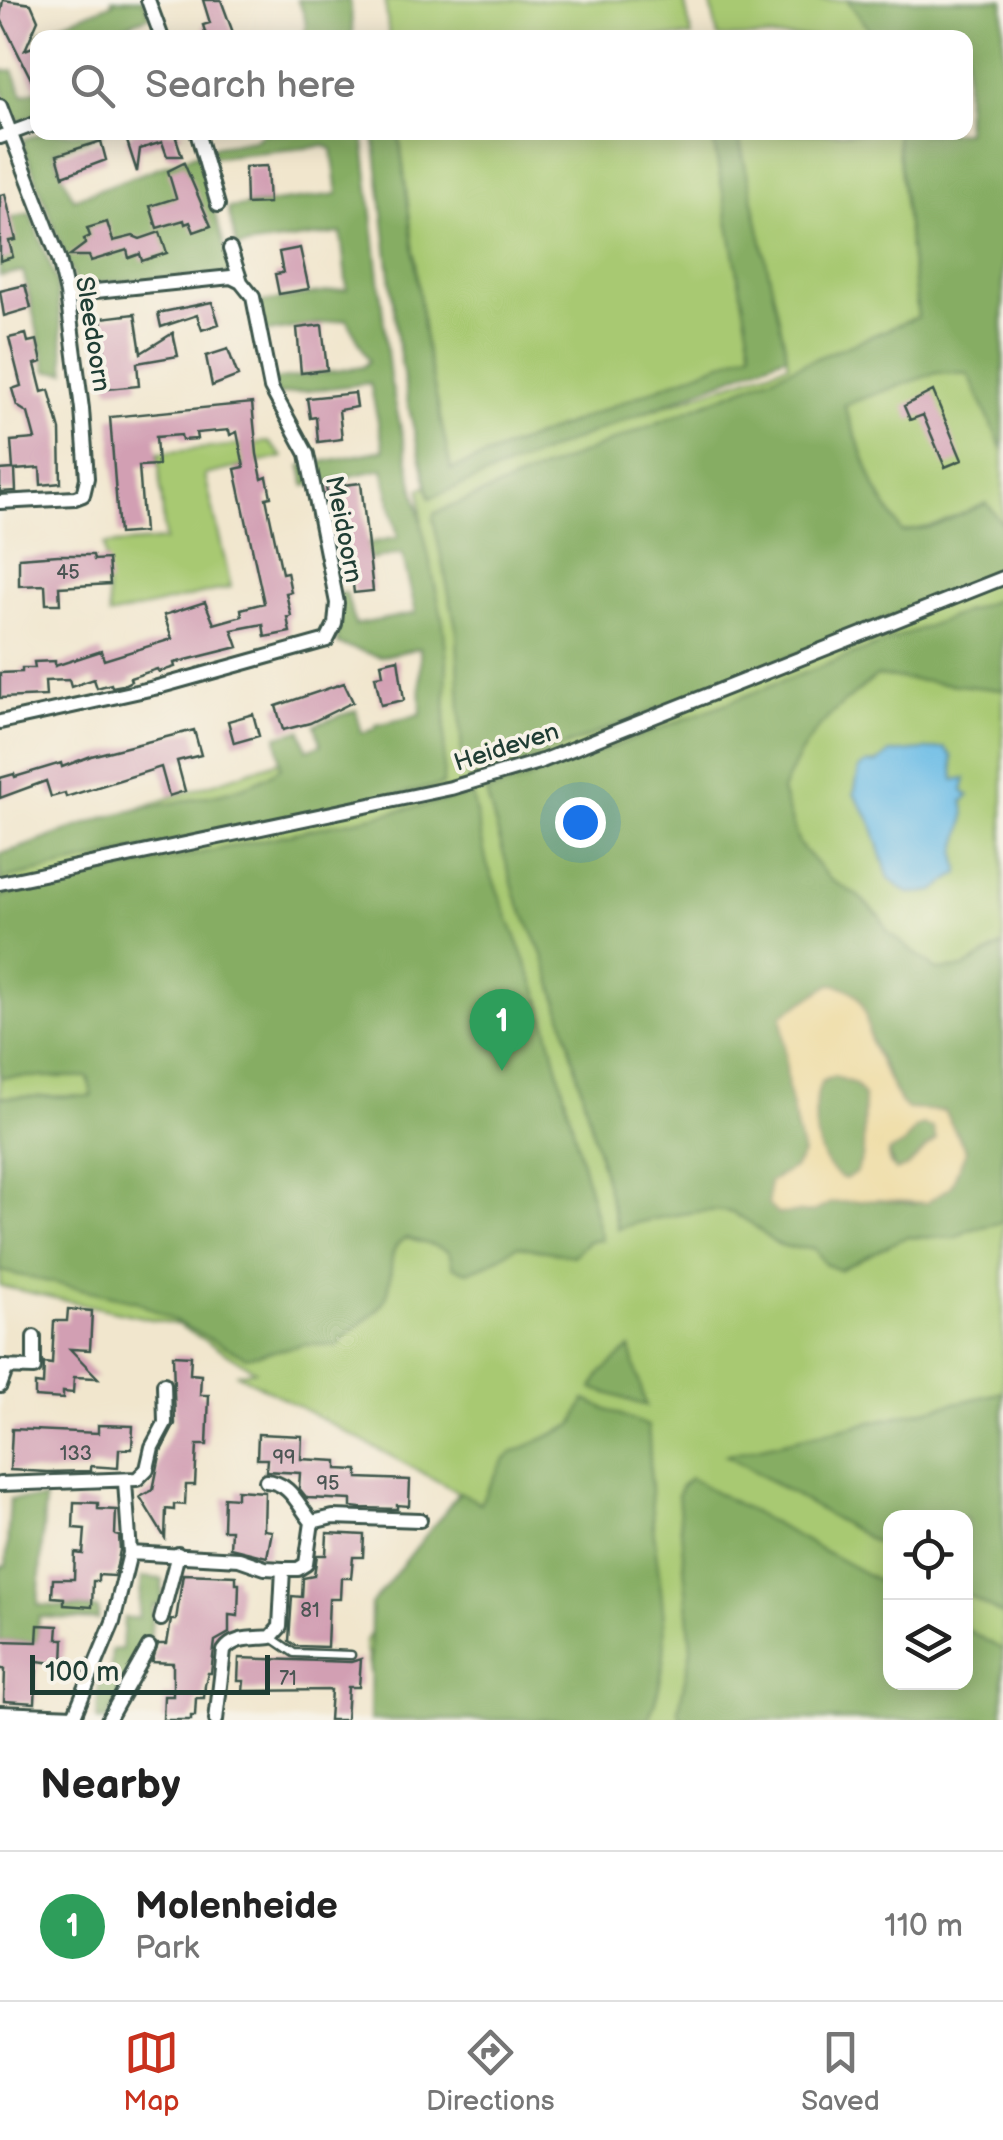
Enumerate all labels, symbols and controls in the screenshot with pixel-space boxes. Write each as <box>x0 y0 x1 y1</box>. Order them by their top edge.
search box <box>30 30 973 140</box>
icon: search <box>65 58 120 113</box>
text: Search here <box>145 63 356 108</box>
street label: Sleedoorn <box>68 275 117 394</box>
street label: Meidoorn <box>318 473 369 585</box>
house number: 45 <box>56 561 80 585</box>
street label: Heideven <box>450 716 563 779</box>
your location <box>555 797 606 848</box>
pin: 1 <box>470 988 534 1071</box>
house number: 133 <box>60 1442 92 1466</box>
house number: 99 <box>272 1446 296 1470</box>
house number: 95 <box>316 1472 340 1496</box>
map controls <box>883 1510 973 1690</box>
button: locate <box>883 1510 973 1600</box>
house number: 81 <box>300 1599 320 1623</box>
button: layers <box>883 1600 973 1690</box>
scale bar <box>30 1650 270 1694</box>
text: 100 m <box>45 1656 119 1689</box>
house number: 71 <box>279 1667 297 1691</box>
text: Nearby <box>40 1760 180 1811</box>
text: Molenheide <box>135 1884 338 1929</box>
text: 1 <box>66 1907 79 1946</box>
text: 110 m <box>884 1907 963 1946</box>
text: Park <box>135 1929 199 1968</box>
tab: Map <box>123 2025 180 2118</box>
tab: Directions <box>426 2025 555 2118</box>
tab: Saved <box>801 2025 880 2118</box>

